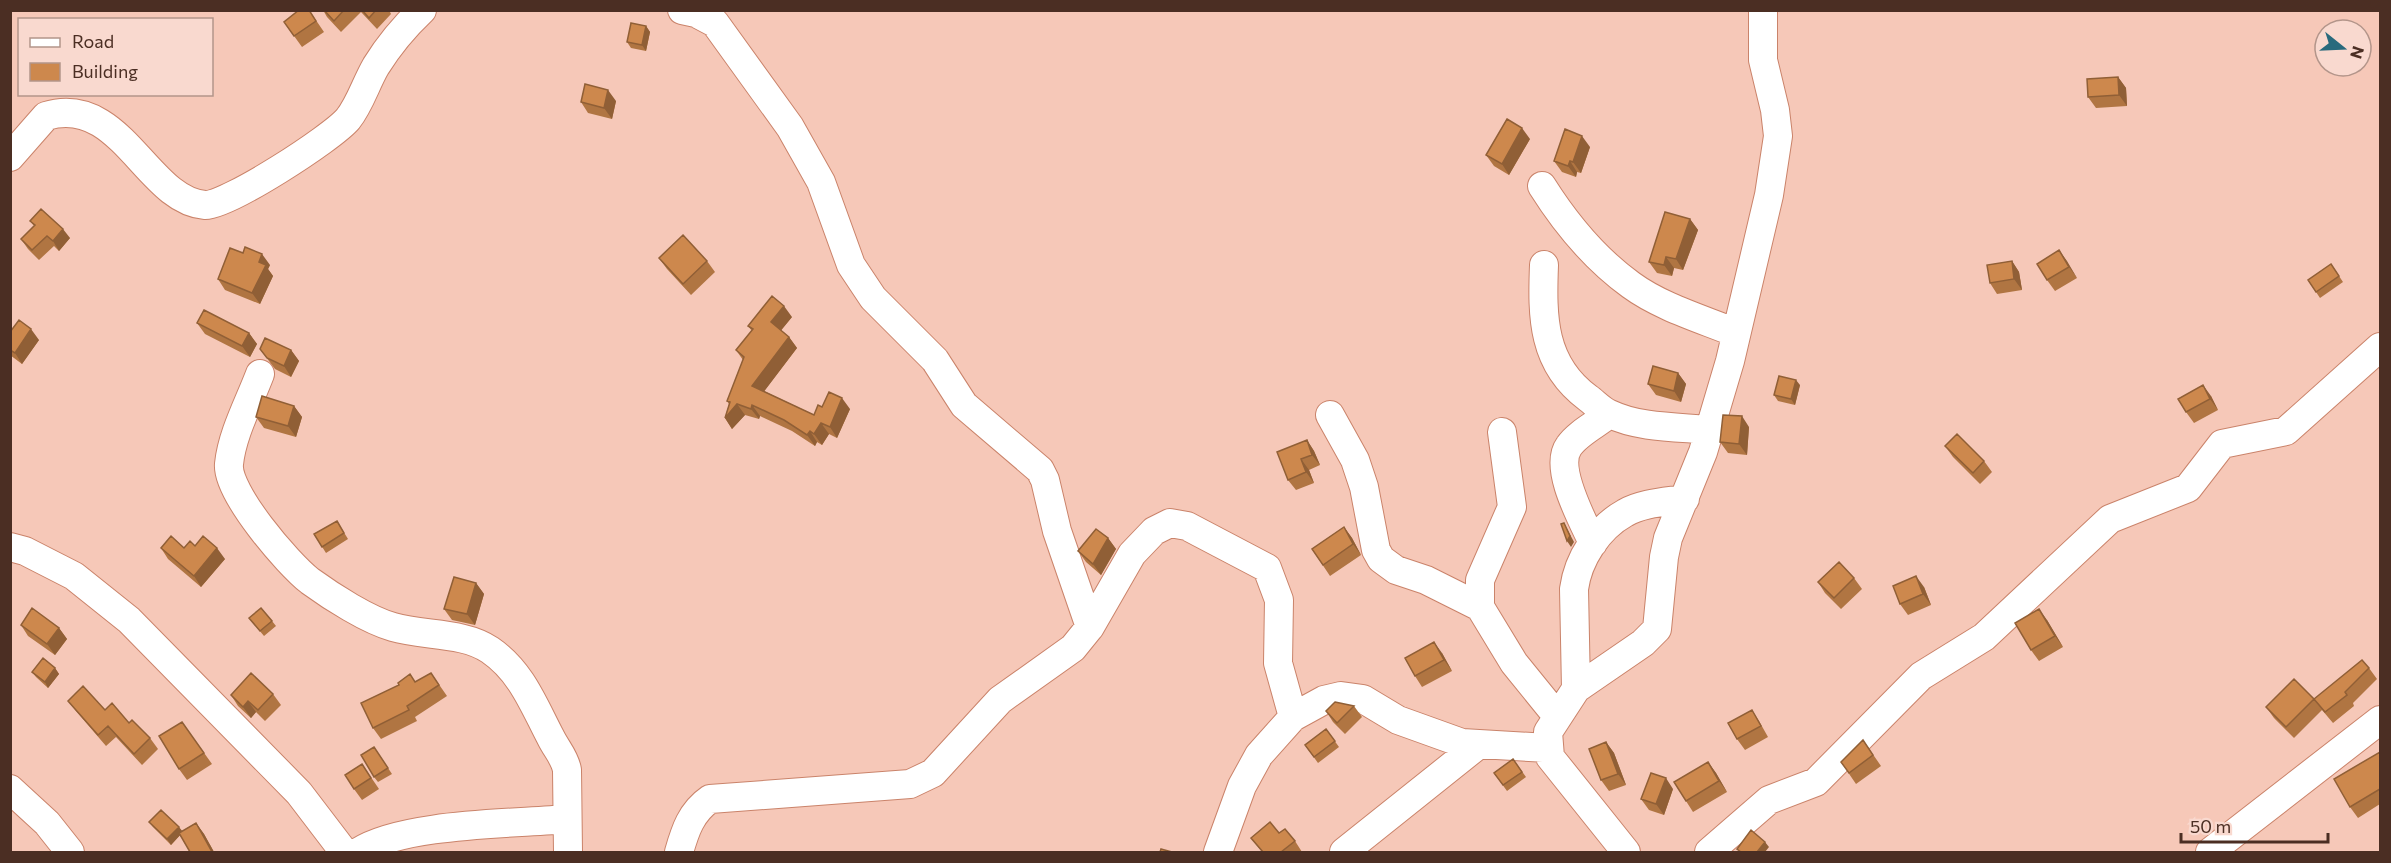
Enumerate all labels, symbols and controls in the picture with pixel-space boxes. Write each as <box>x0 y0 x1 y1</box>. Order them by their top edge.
legend <box>18 18 213 96</box>
north arrow <box>2313 18 2373 78</box>
text: Road <box>72 30 114 52</box>
text: N <box>2347 44 2369 61</box>
text: Building <box>72 60 138 82</box>
scale bar <box>2181 806 2328 844</box>
text: 50 m <box>2190 815 2231 837</box>

